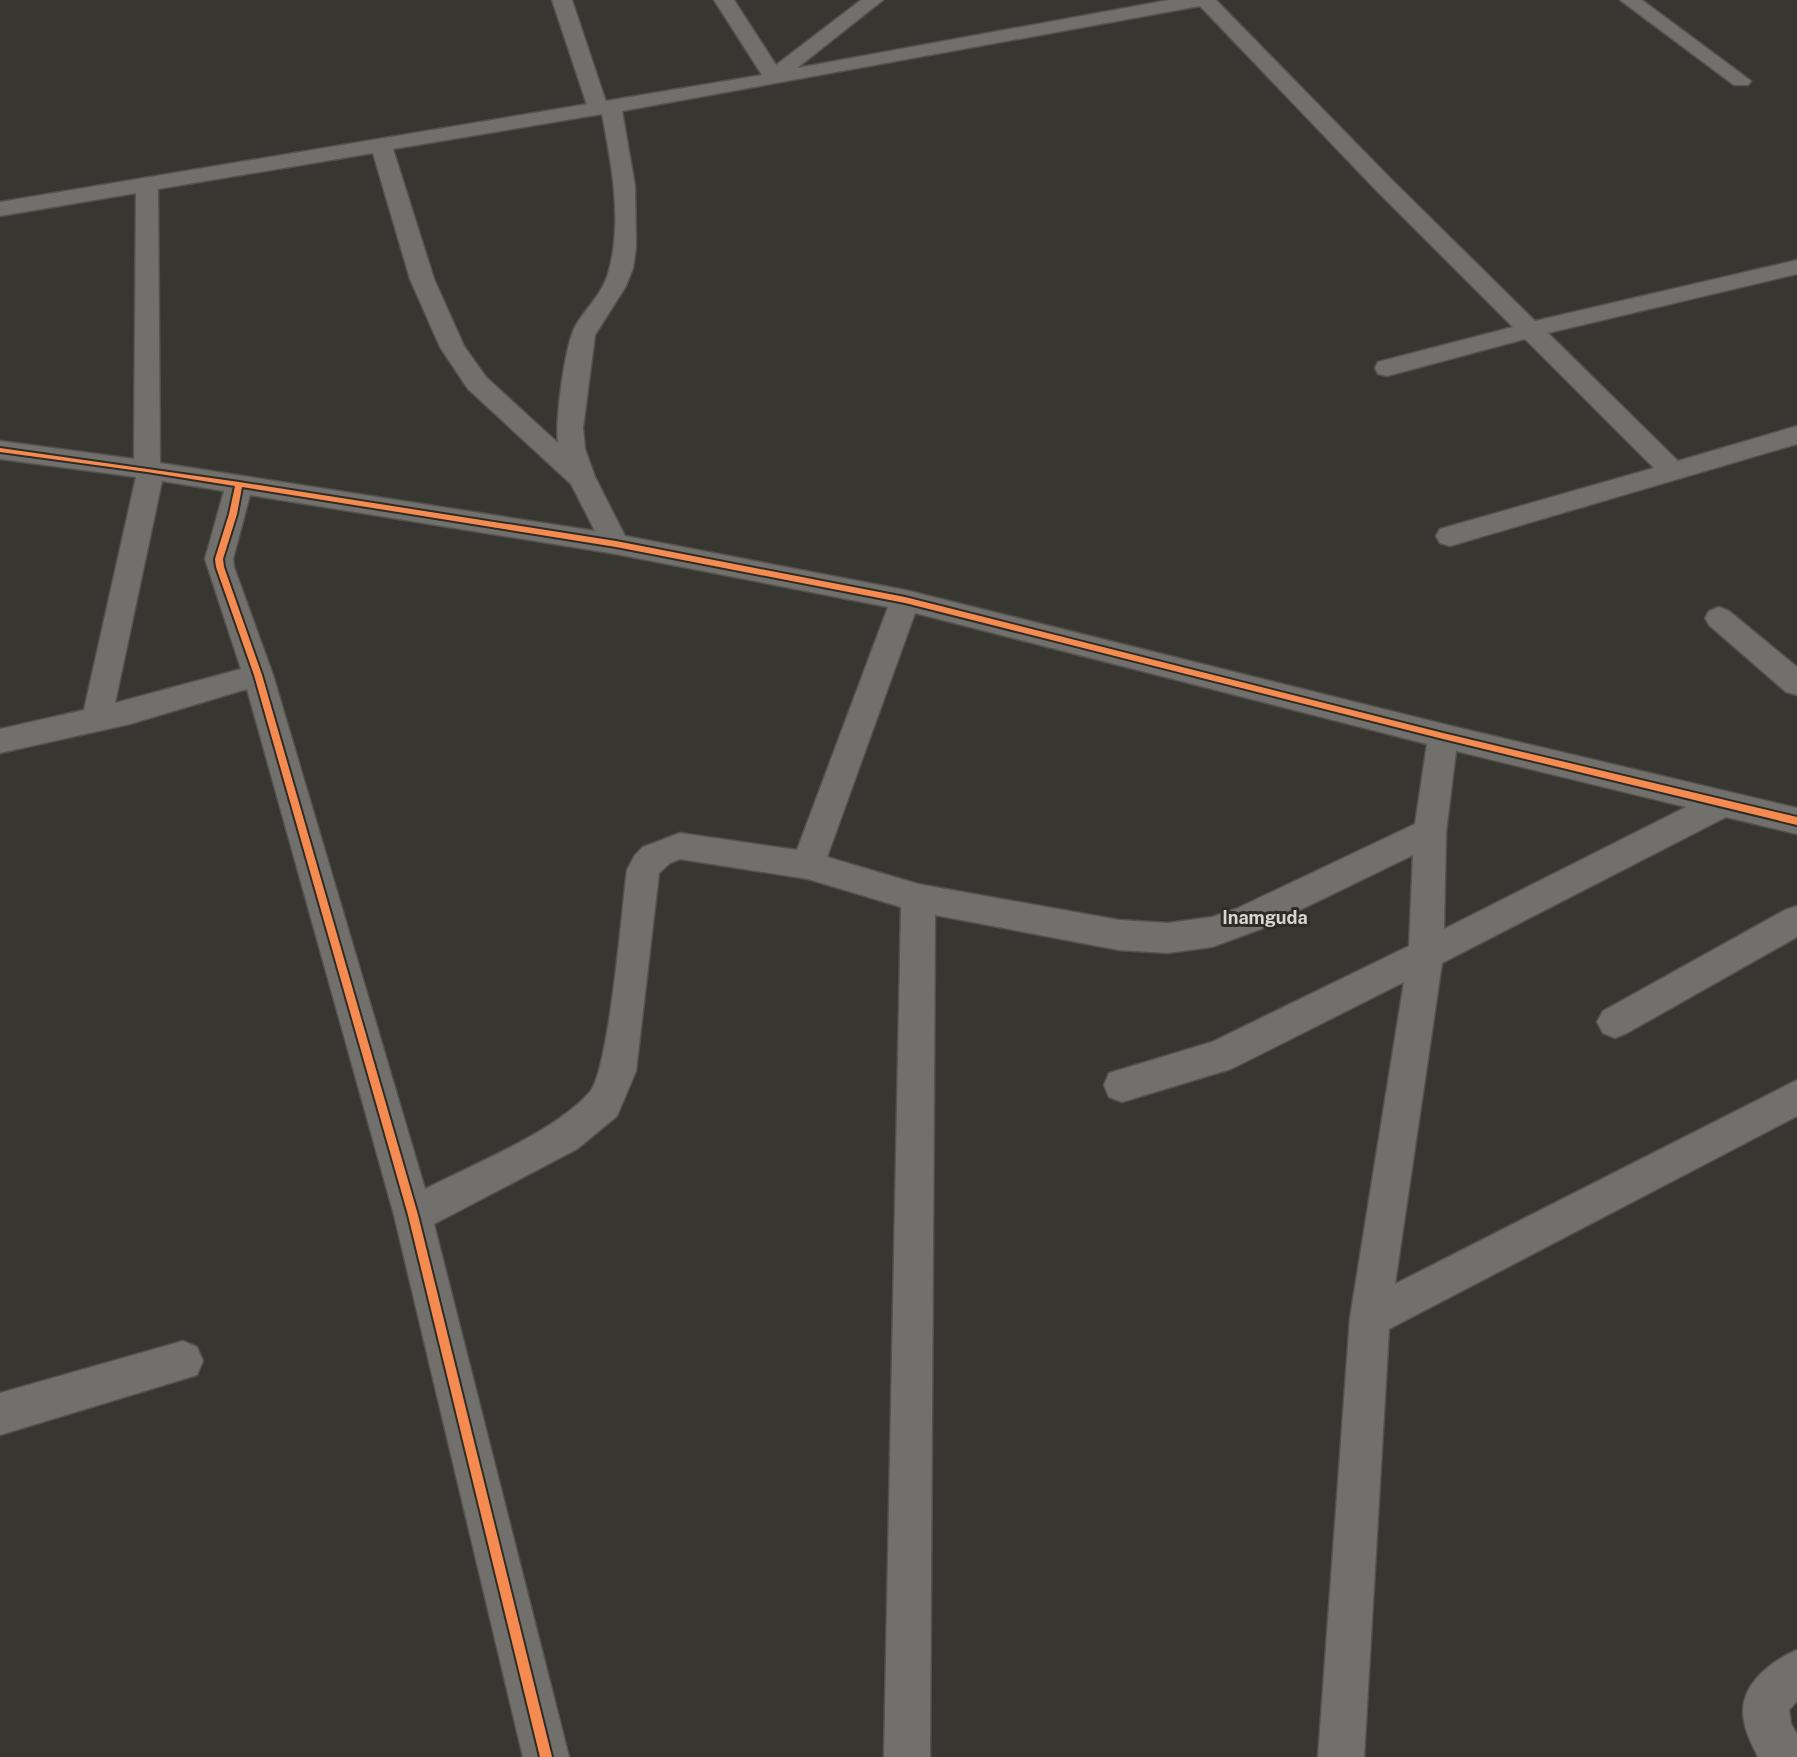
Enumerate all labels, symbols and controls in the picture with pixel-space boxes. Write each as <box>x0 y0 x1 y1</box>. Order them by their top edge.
district label: Inamguda <box>1222 907 1308 928</box>

